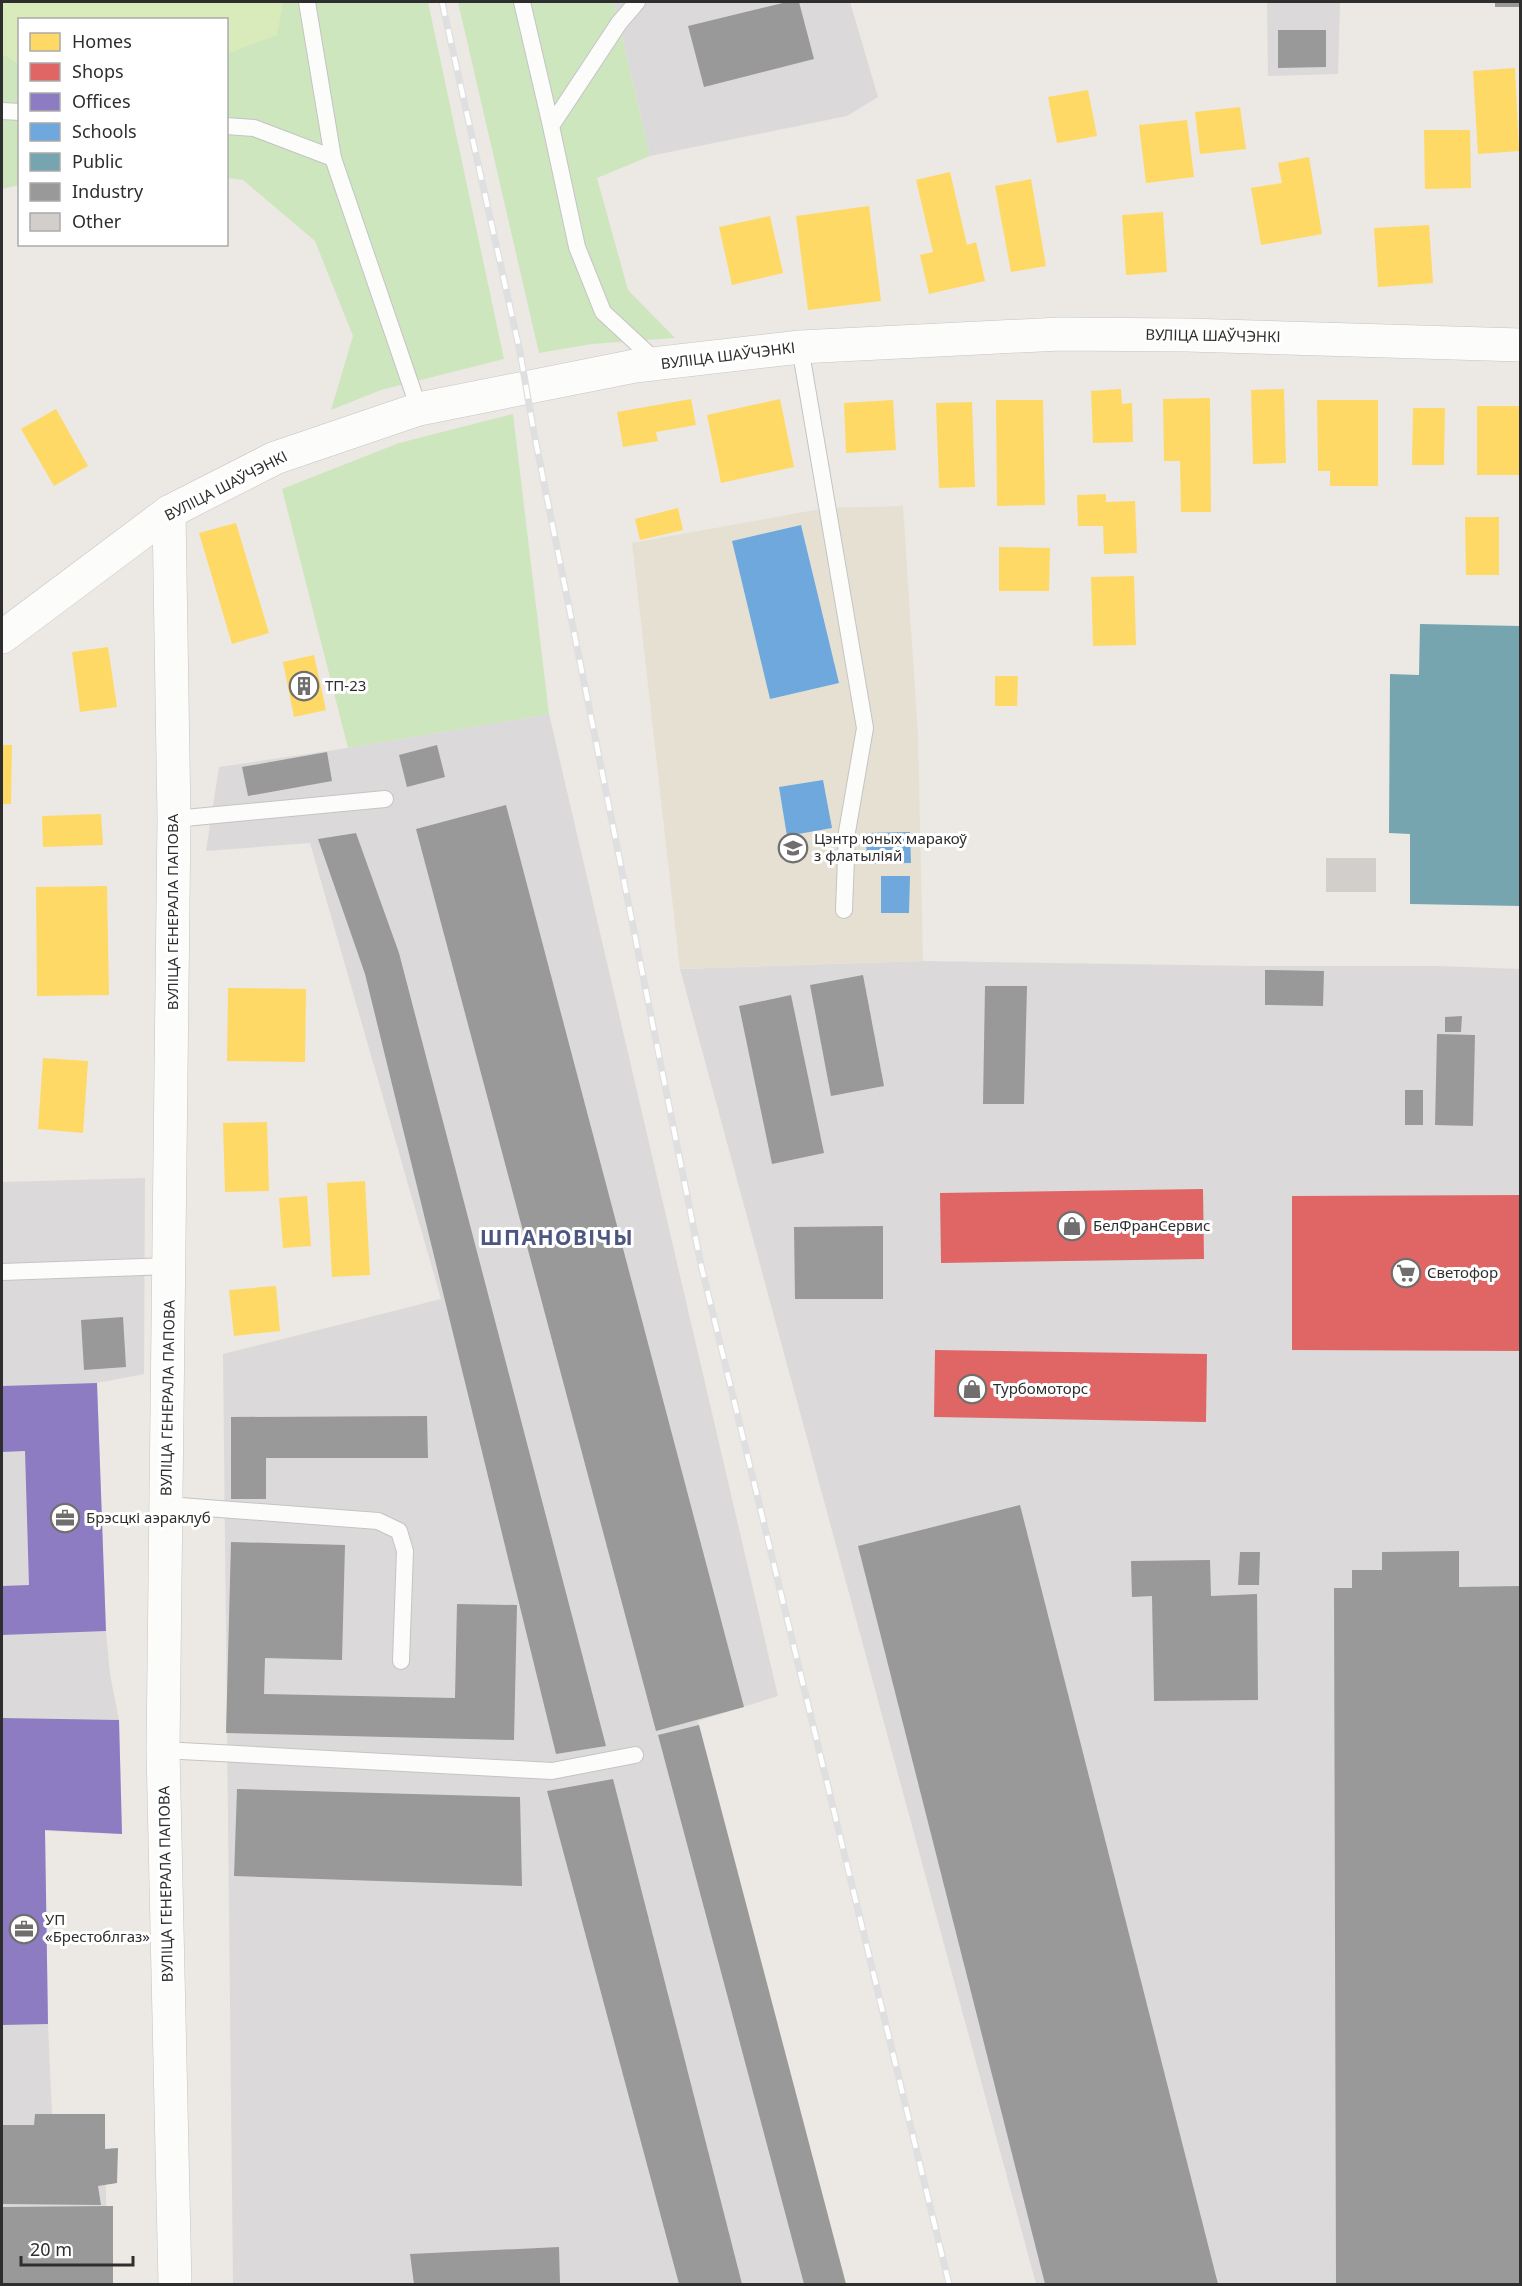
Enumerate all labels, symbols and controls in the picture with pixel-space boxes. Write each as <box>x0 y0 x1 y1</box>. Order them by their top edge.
legend <box>18 18 228 246</box>
text: Homes <box>72 29 132 53</box>
text: Shops <box>72 59 124 83</box>
text: Offices <box>72 89 131 113</box>
text: Schools <box>72 119 137 143</box>
text: Public <box>72 149 123 173</box>
text: Industry <box>72 179 144 203</box>
text: Other <box>72 209 122 233</box>
street label: ВУЛІЦА ШАЎЧЭНКІ <box>1145 324 1281 346</box>
street label: ВУЛІЦА ШАЎЧЭНКІ <box>659 337 796 373</box>
street label: ВУЛІЦА ШАЎЧЭНКІ <box>161 445 290 525</box>
building icon: ТП-23 <box>288 670 320 702</box>
place label: ТП-23 <box>325 675 366 695</box>
street label: ВУЛІЦА ГЕНЕРАЛА ПАПОВА <box>162 813 182 1010</box>
place label: Цэнтр юных маракоў з флатыліяй <box>814 828 967 865</box>
school or university icon: Цэнтр юных маракоў з флатыліяй <box>777 832 809 864</box>
shop icon: БелФранСервис <box>1056 1210 1088 1242</box>
place label: БелФранСервис <box>1093 1215 1210 1235</box>
district label: ШПАНОВІЧЫ <box>480 1223 634 1251</box>
supermarket icon: Светофор <box>1390 1257 1422 1289</box>
place label: Светофор <box>1427 1262 1498 1282</box>
street label: ВУЛІЦА ГЕНЕРАЛА ПАПОВА <box>155 1299 179 1496</box>
shop icon: Турбомоторс <box>956 1373 988 1405</box>
place label: Турбомоторс <box>993 1378 1088 1398</box>
office icon: Брэсцкі аэраклуб <box>49 1502 81 1534</box>
place label: Брэсцкі аэраклуб <box>86 1507 211 1527</box>
street label: ВУЛІЦА ГЕНЕРАЛА ПАПОВА <box>153 1785 177 1982</box>
place label: УП «Брестоблгаз» <box>45 1909 150 1946</box>
office icon: УП «Брестоблгаз» <box>8 1913 40 1945</box>
scale bar <box>21 2229 134 2267</box>
text: 20 m <box>30 2237 72 2261</box>

